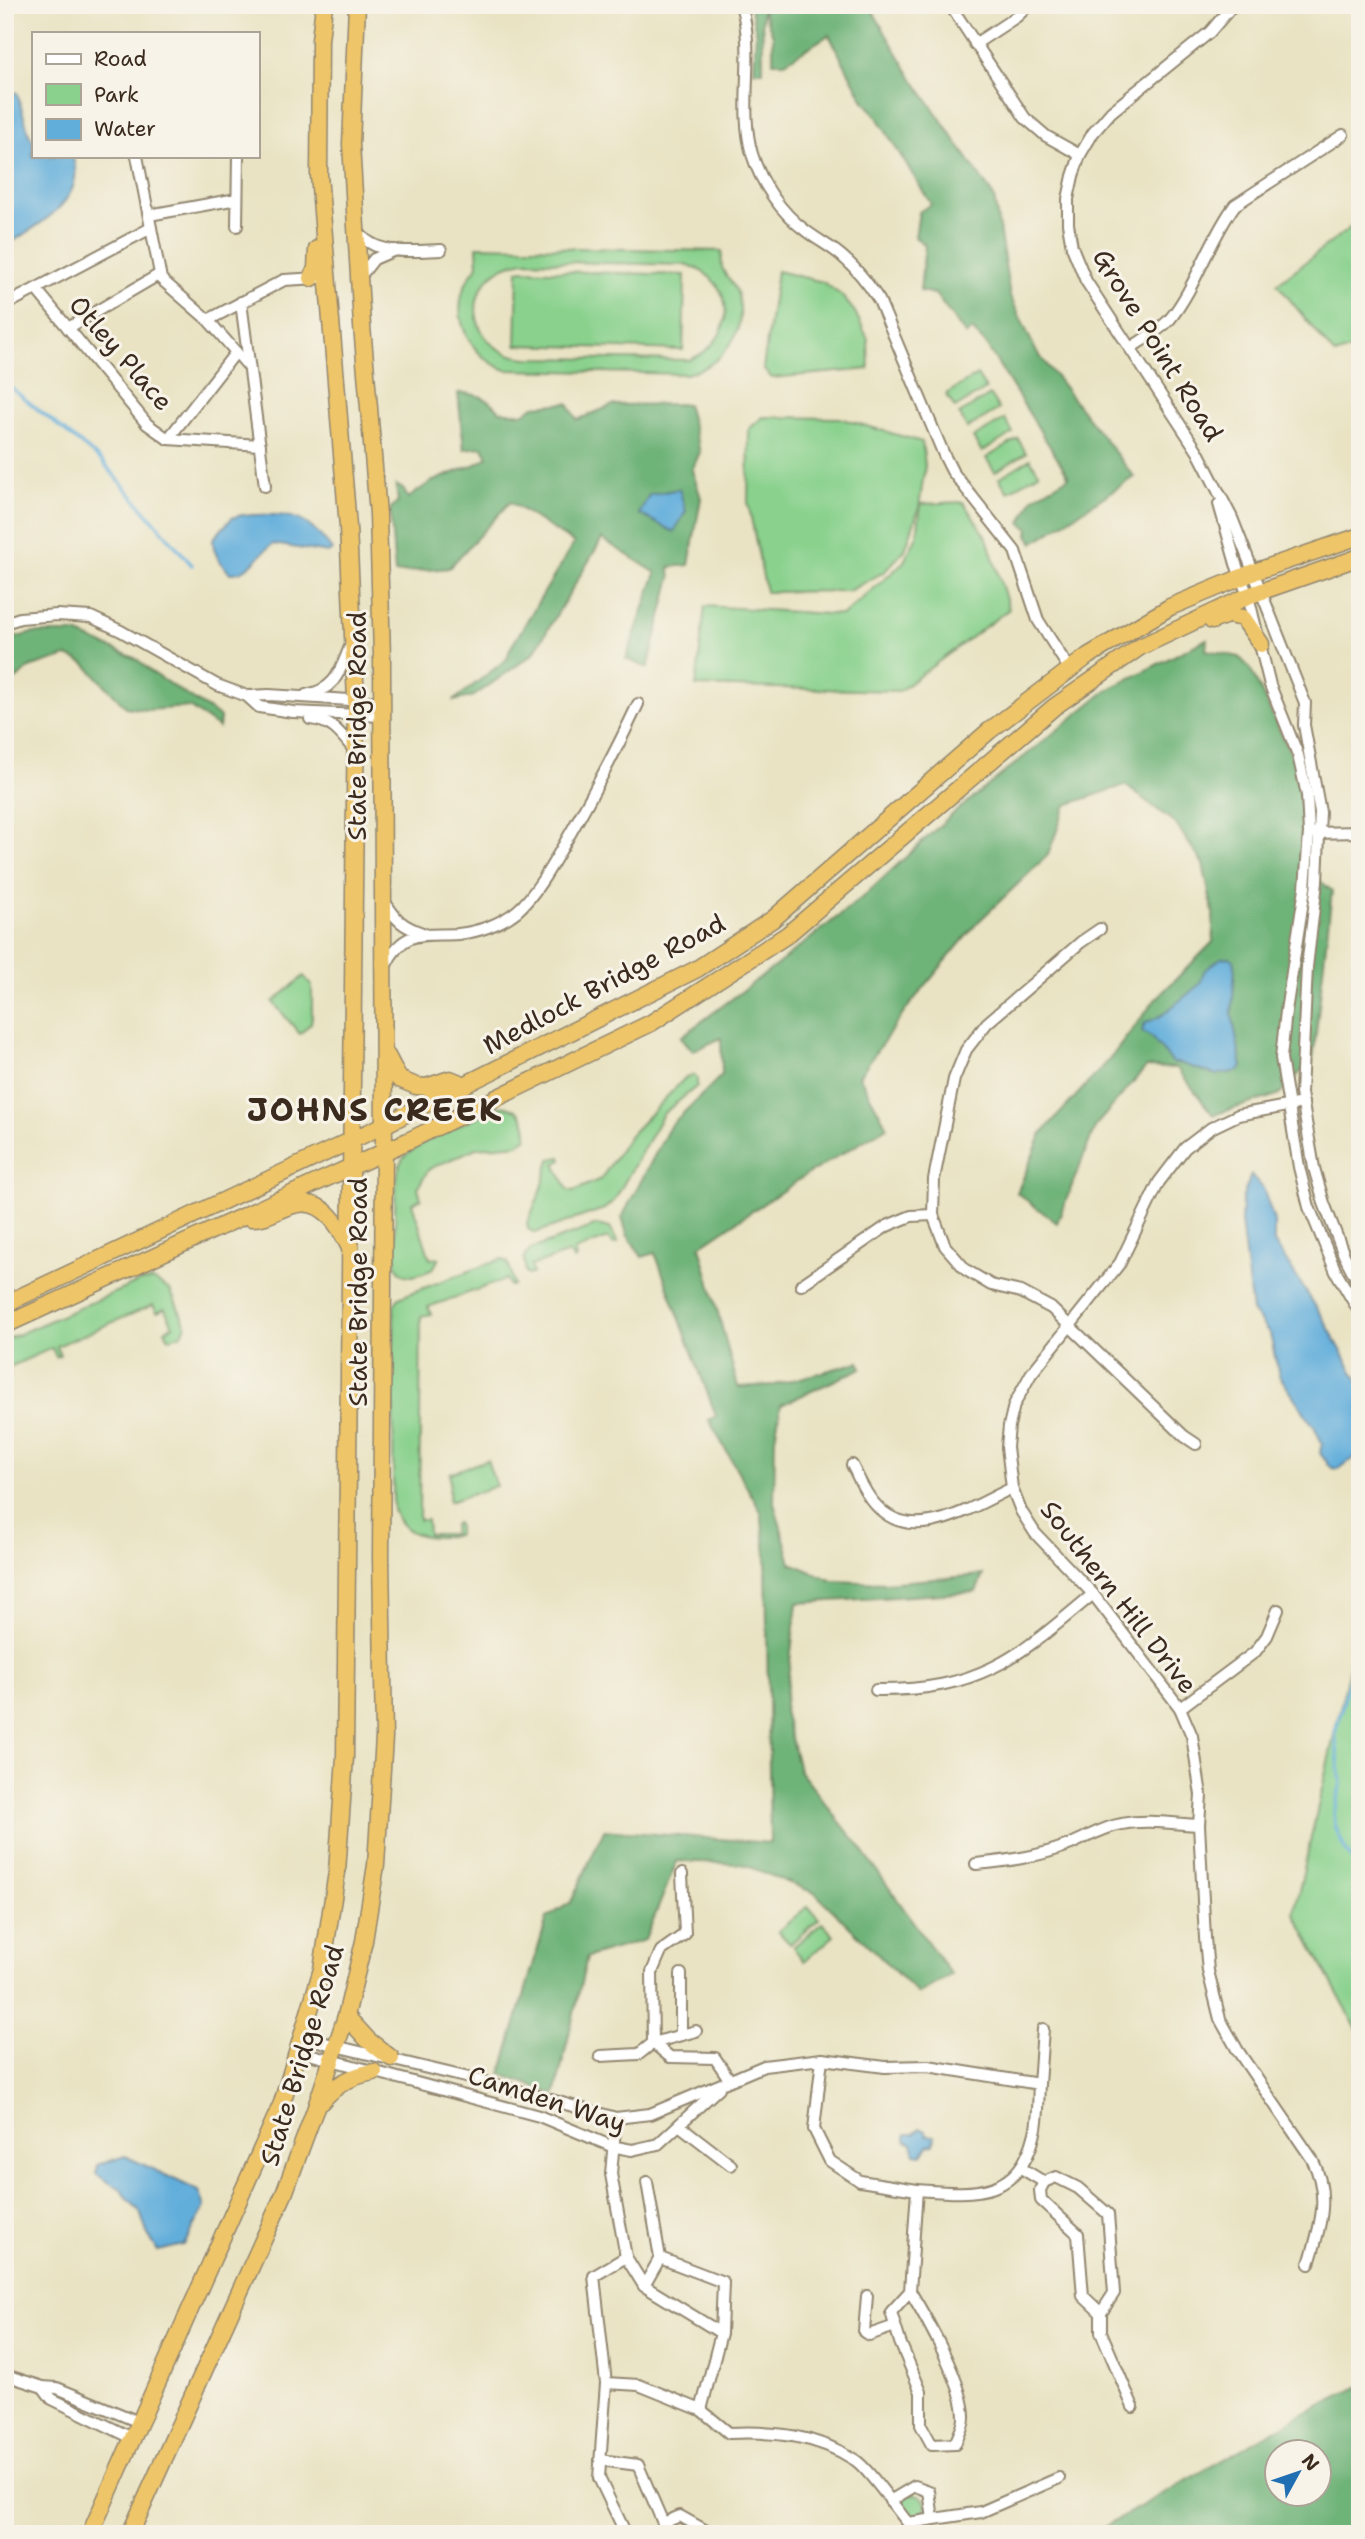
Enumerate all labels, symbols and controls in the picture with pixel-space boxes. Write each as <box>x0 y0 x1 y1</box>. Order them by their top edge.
legend <box>32 32 259 158</box>
text: Road <box>94 45 147 73</box>
text: Park <box>94 81 139 109</box>
text: Water <box>94 115 156 143</box>
street label: Grove Point Road <box>1085 242 1232 448</box>
street label: Otley Place <box>62 288 181 418</box>
street label: State Bridge Road <box>339 611 374 841</box>
street label: Medlock Bridge Road <box>476 905 731 1062</box>
district label: JOHNS CREEK <box>247 1087 503 1132</box>
street label: State Bridge Road <box>340 1177 375 1407</box>
street label: Southern Hill Drive <box>1033 1493 1206 1700</box>
street label: State Bridge Road <box>251 1940 352 2170</box>
street label: Camden Way <box>464 2057 631 2141</box>
north arrow <box>1264 2438 1334 2508</box>
text: N <box>1296 2449 1325 2476</box>

